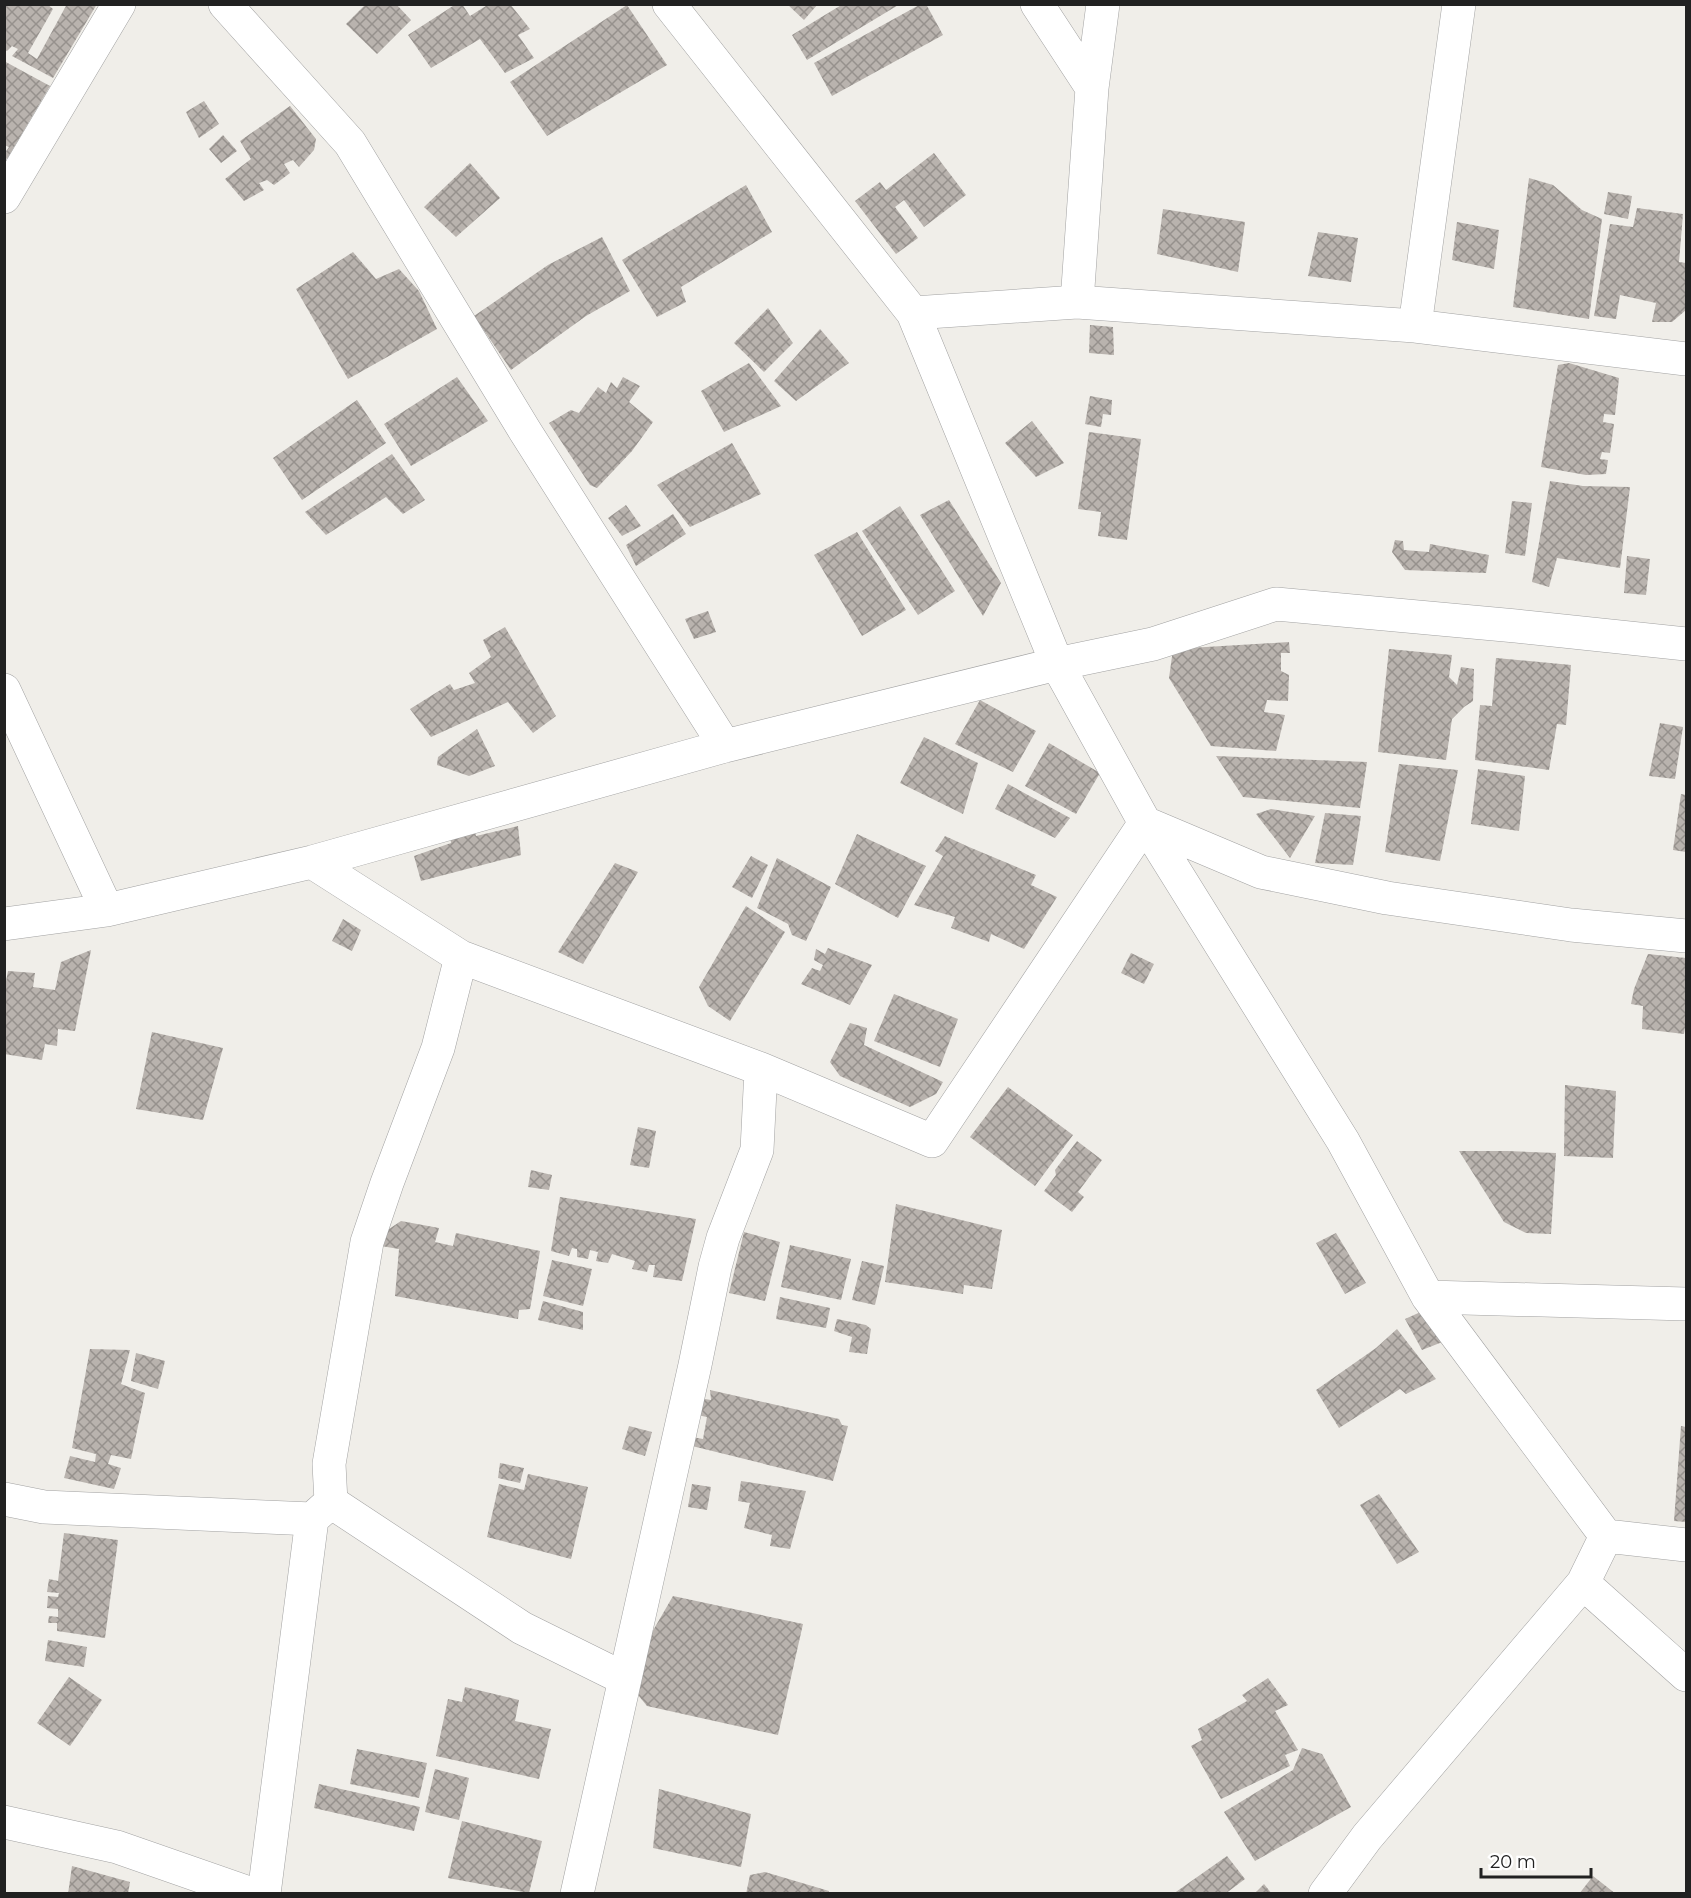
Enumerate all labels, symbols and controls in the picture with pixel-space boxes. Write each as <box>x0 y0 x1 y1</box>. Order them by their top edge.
scale bar <box>1481 1841 1590 1879</box>
text: 20 m <box>1490 1851 1536 1873</box>

